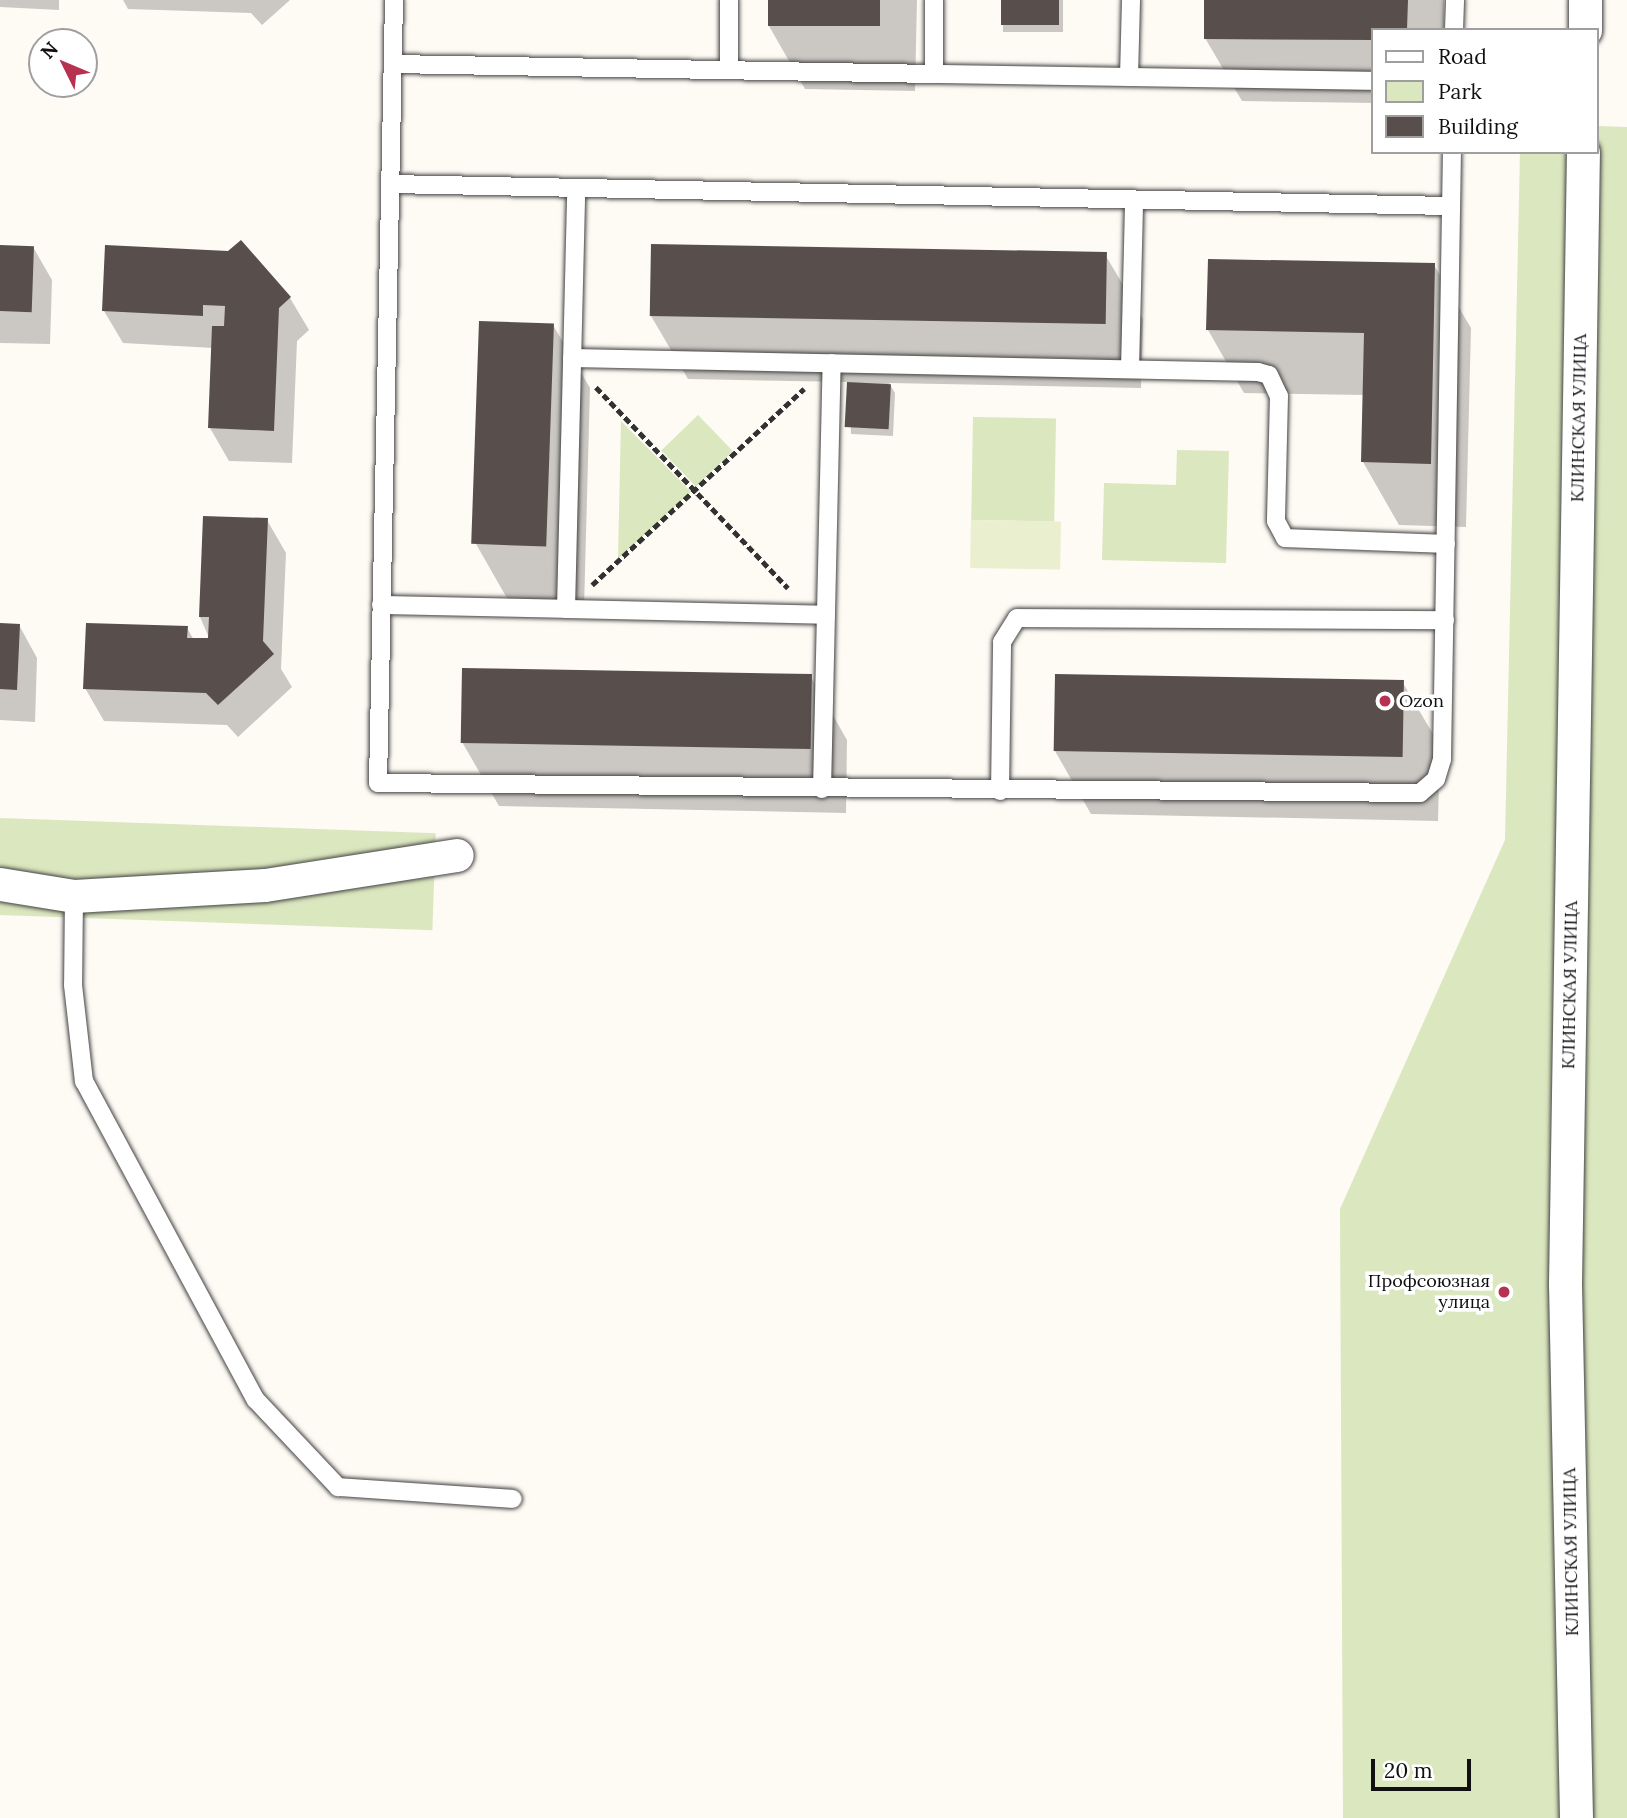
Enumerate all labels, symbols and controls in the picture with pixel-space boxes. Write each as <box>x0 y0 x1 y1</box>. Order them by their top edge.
north arrow <box>28 28 98 98</box>
legend <box>1372 28 1599 154</box>
text: N <box>35 36 63 64</box>
text: Road <box>1438 43 1487 70</box>
text: Park <box>1438 78 1482 105</box>
text: Building <box>1438 113 1518 140</box>
street label: КЛИНСКАЯ УЛИЦА <box>1567 334 1591 502</box>
place label: Ozon <box>1399 690 1444 712</box>
marker: Ozon <box>1377 693 1393 709</box>
street label: КЛИНСКАЯ УЛИЦА <box>1558 901 1582 1069</box>
place label: Профсоюзная улица <box>1368 1271 1490 1314</box>
marker: Профсоюзная улица <box>1496 1284 1512 1300</box>
street label: КЛИНСКАЯ УЛИЦА <box>1559 1468 1583 1636</box>
scale bar <box>1375 1744 1475 1788</box>
text: 20 m <box>1384 1757 1433 1784</box>

